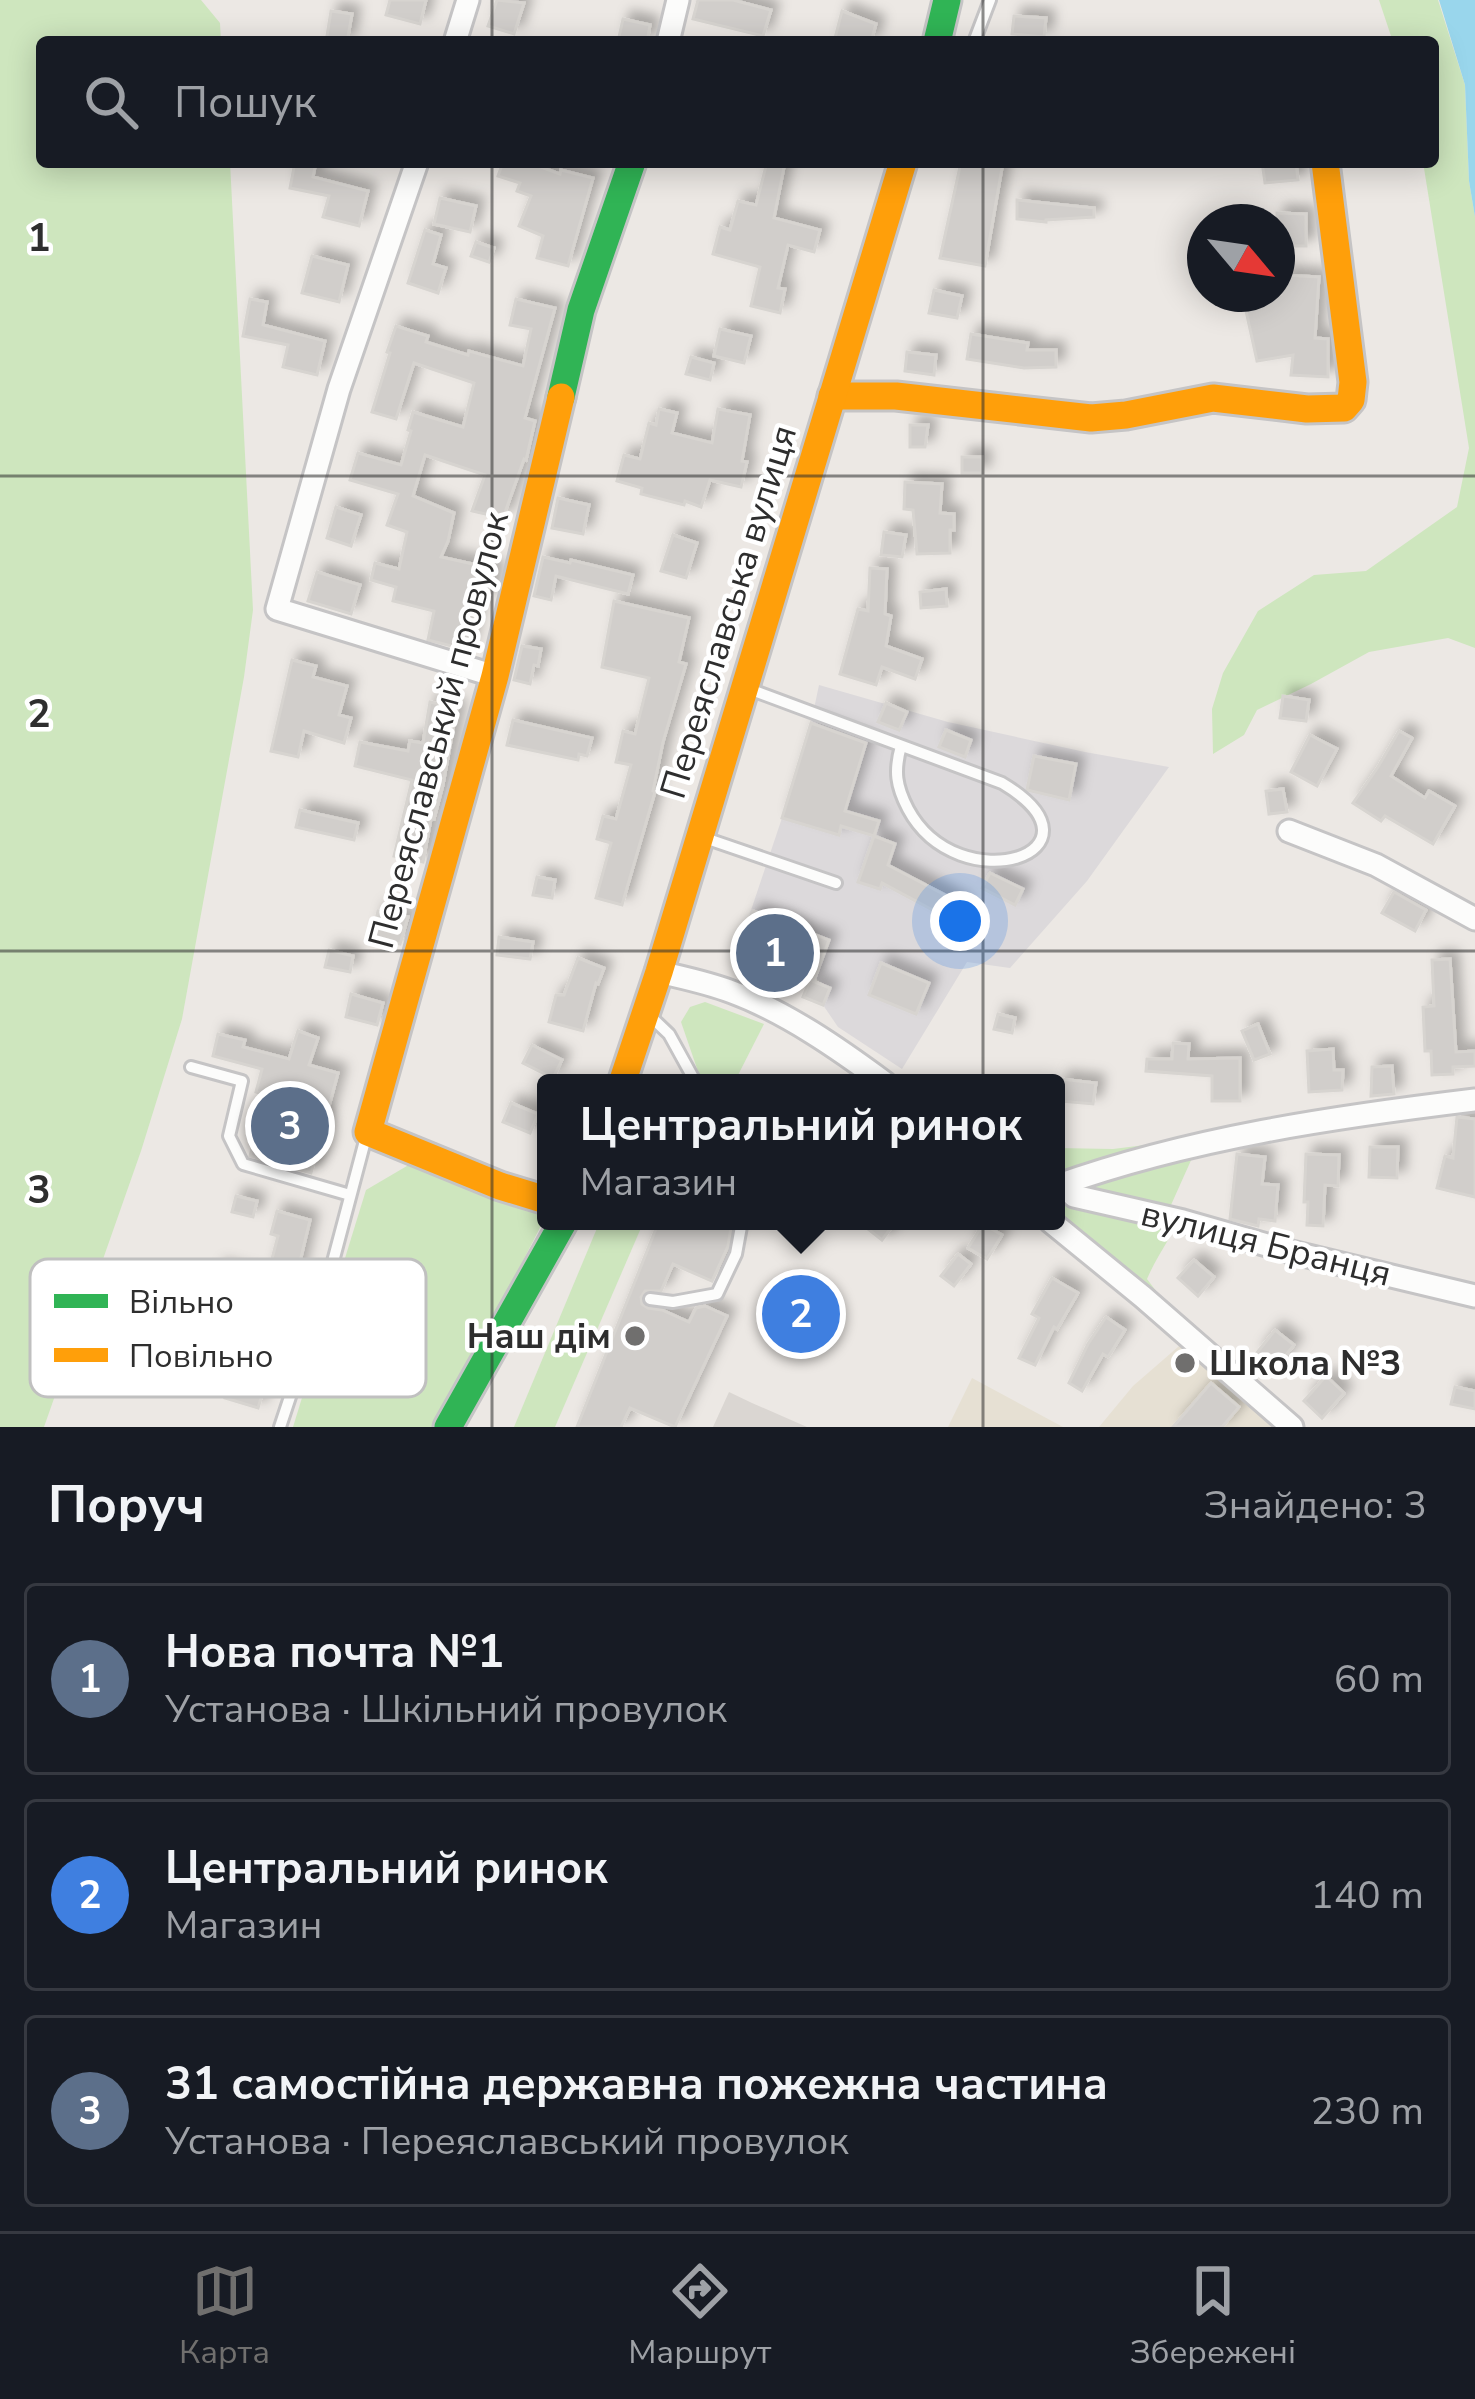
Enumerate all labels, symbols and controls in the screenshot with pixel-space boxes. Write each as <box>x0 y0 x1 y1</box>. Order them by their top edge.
search box <box>36 36 1439 168</box>
icon: search <box>78 69 144 135</box>
text: Пошук <box>174 72 317 133</box>
north arrow <box>1187 204 1295 312</box>
text: 1 <box>27 212 51 265</box>
street label: Переяславська вулиця <box>649 419 809 805</box>
street label: Переяславський провулок <box>357 506 521 954</box>
text: 2 <box>27 688 51 741</box>
your location <box>930 891 990 951</box>
pin: 1 <box>736 908 814 998</box>
popup <box>537 1074 1065 1230</box>
pin: 3 <box>251 1081 329 1171</box>
text: Центральний ринок <box>580 1095 1022 1156</box>
text: Магазин <box>580 1156 737 1209</box>
text: 3 <box>27 1164 51 1217</box>
street label: вулиця Бранця <box>1136 1189 1396 1299</box>
legend <box>30 1259 426 1397</box>
pin: 2 <box>762 1269 840 1359</box>
text: Вільно <box>129 1280 234 1325</box>
place label: Наш дім <box>467 1312 611 1361</box>
marker: Наш дім <box>622 1323 648 1349</box>
text: Повільно <box>129 1334 273 1379</box>
place label: Школа №3 <box>1209 1339 1401 1388</box>
marker: Школа №3 <box>1172 1350 1198 1376</box>
text: Поруч <box>48 1470 205 1540</box>
text: Знайдено: 3 <box>1204 1479 1427 1532</box>
text: Нова почта №1 <box>165 1622 504 1683</box>
text: 1 <box>78 1653 102 1706</box>
text: 60 m <box>1334 1653 1424 1706</box>
text: Установа · Шкільний провулок <box>165 1683 727 1736</box>
text: Центральний ринок <box>165 1838 608 1899</box>
text: 2 <box>78 1869 102 1922</box>
text: 140 m <box>1310 1869 1424 1922</box>
text: Магазин <box>165 1899 322 1952</box>
text: 31 самостійна державна пожежна частина <box>165 2054 1108 2115</box>
text: 3 <box>78 2085 102 2138</box>
text: 230 m <box>1310 2085 1424 2138</box>
text: Установа · Переяславський провулок <box>165 2115 849 2168</box>
tab: Карта <box>179 2258 270 2375</box>
tab: Маршрут <box>628 2258 772 2375</box>
tab: Збережені <box>1130 2258 1296 2375</box>

